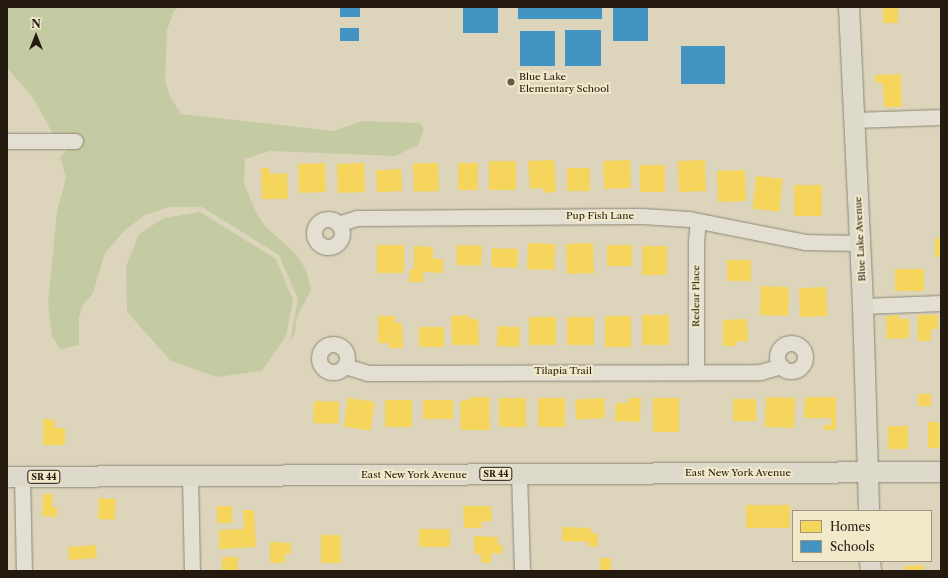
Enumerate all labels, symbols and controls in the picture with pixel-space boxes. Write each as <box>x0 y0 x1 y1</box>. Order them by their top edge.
north arrow <box>16 16 56 56</box>
text: N <box>31 17 41 31</box>
place label: Blue Lake Elementary School <box>519 70 610 94</box>
marker: Blue Lake Elementary School <box>506 77 516 87</box>
street label: Blue Lake Avenue <box>852 196 868 282</box>
street label: Pup Fish Lane <box>566 210 634 222</box>
street label: Redear Place <box>690 265 702 327</box>
street label: Tilapia Trail <box>534 365 592 377</box>
road number: SR 44 <box>479 467 513 481</box>
street label: East New York Avenue <box>684 467 792 479</box>
street label: East New York Avenue <box>360 469 468 481</box>
road number: SR 44 <box>27 470 61 484</box>
legend <box>792 510 932 562</box>
text: Homes <box>830 519 870 534</box>
text: Schools <box>830 539 875 554</box>

